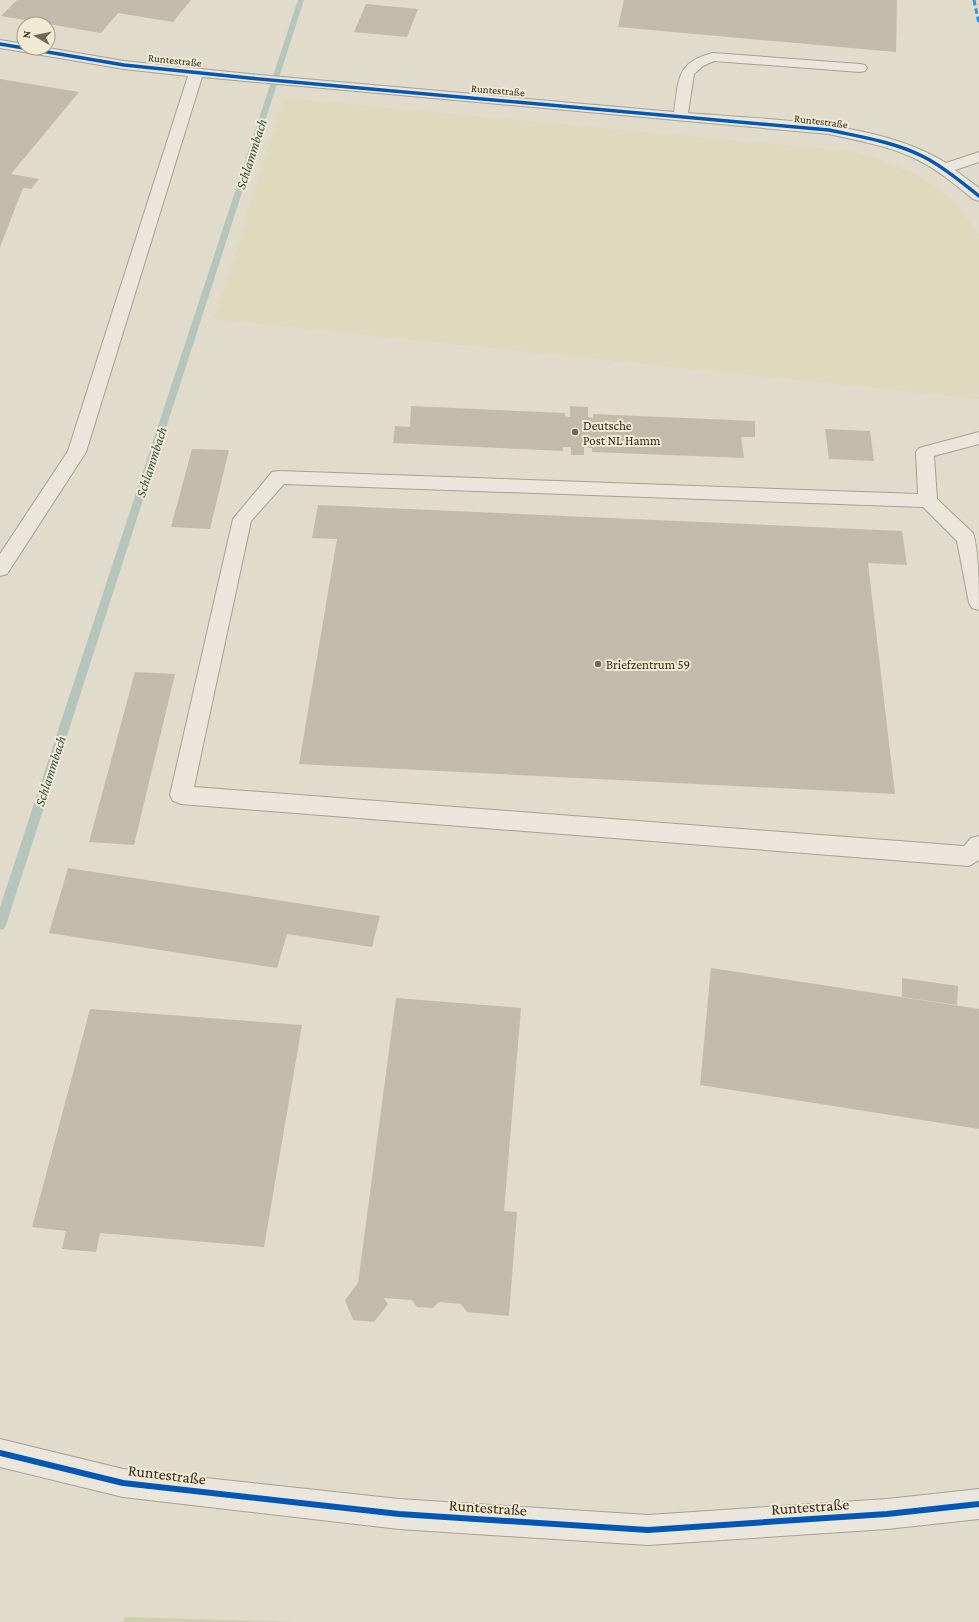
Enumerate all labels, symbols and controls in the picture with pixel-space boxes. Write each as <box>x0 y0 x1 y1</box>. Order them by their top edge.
north arrow <box>16 16 56 56</box>
text: N <box>20 29 33 39</box>
street label: Runtestraße <box>148 51 203 69</box>
street label: Runtestraße <box>471 82 525 98</box>
street label: Runtestraße <box>794 112 849 130</box>
water label: Schlammbach <box>232 117 270 191</box>
place label: Deutsche Post NL Hamm <box>583 418 661 448</box>
water label: Schlammbach <box>132 425 170 499</box>
marker: Deutsche Post NL Hamm <box>570 427 580 437</box>
place label: Briefzentrum 59 <box>606 657 690 672</box>
marker: Briefzentrum 59 <box>593 659 603 669</box>
water label: Schlammbach <box>31 734 69 808</box>
street label: Runtestraße <box>127 1461 207 1488</box>
street label: Runtestraße <box>770 1495 850 1518</box>
street label: Runtestraße <box>448 1496 528 1519</box>

